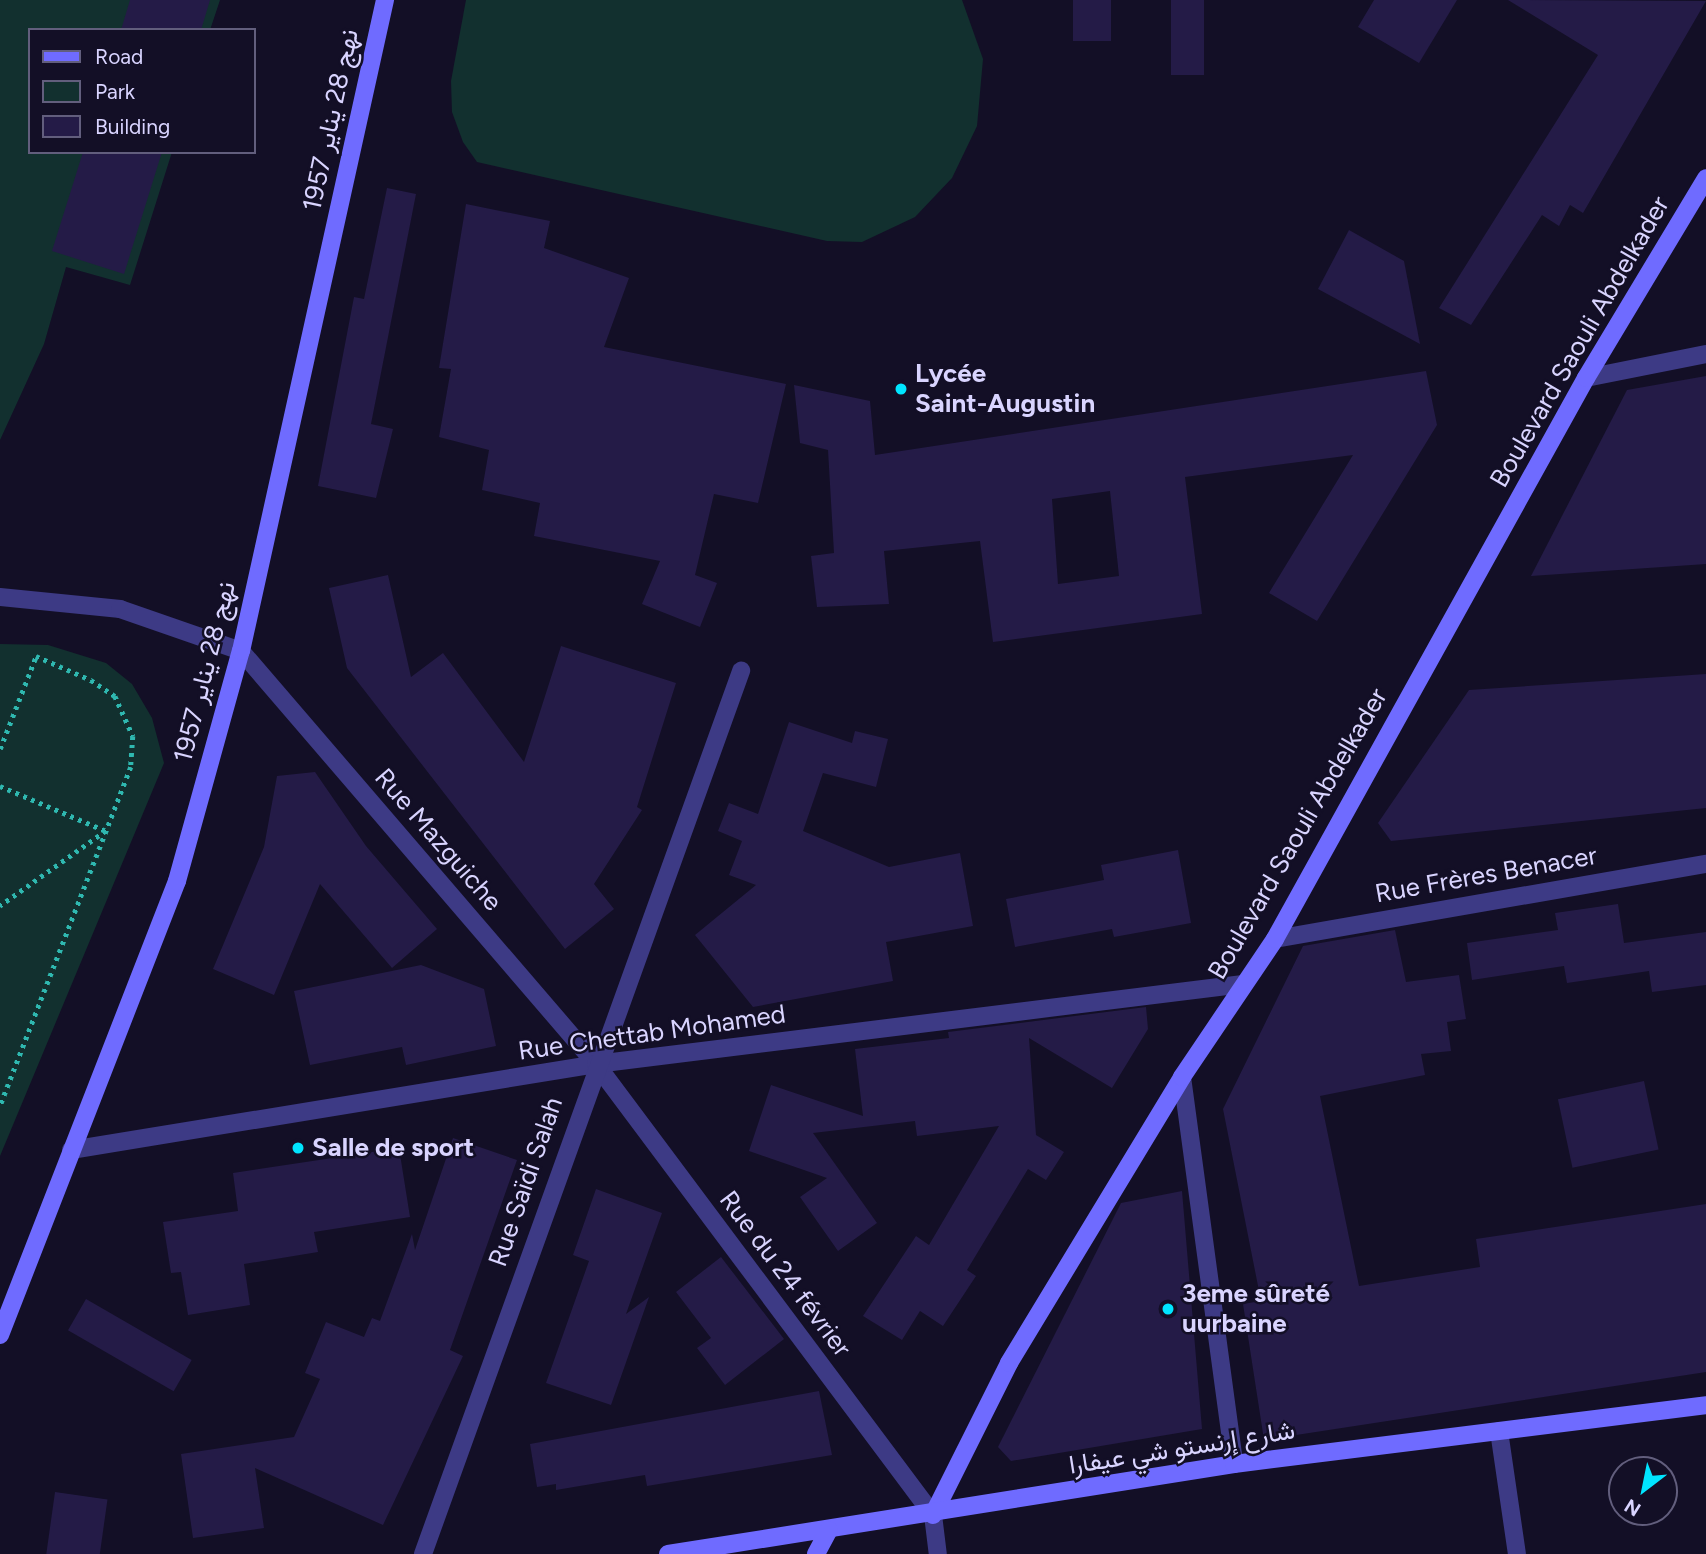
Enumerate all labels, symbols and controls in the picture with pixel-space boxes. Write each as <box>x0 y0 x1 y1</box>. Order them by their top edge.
street label: نهج 28 يناير 1957 <box>297 26 365 214</box>
legend <box>28 28 256 154</box>
text: Road <box>95 44 143 69</box>
text: Park <box>95 79 135 104</box>
text: Building <box>95 114 170 139</box>
street label: Boulevard Saouli Abdelkader <box>1484 191 1676 493</box>
place label: Lycée Saint-Augustin <box>915 358 1095 420</box>
marker: Lycée Saint-Augustin <box>893 381 909 397</box>
street label: نهج 28 يناير 1957 <box>167 578 243 766</box>
street label: Boulevard Saouli Abdelkader <box>1202 683 1394 985</box>
street label: Rue Mazguiche <box>368 763 508 917</box>
street label: Rue Frères Benacer <box>1373 840 1599 910</box>
street label: Rue Chettab Mohamed <box>516 999 788 1067</box>
street label: Rue Saïdi Salah <box>482 1093 570 1271</box>
place label: Salle de sport <box>312 1132 474 1164</box>
marker: Salle de sport <box>290 1140 306 1156</box>
street label: Rue du 24 février <box>713 1185 857 1363</box>
place label: 3eme sûreté uurbaine <box>1182 1278 1330 1340</box>
marker: 3eme sûreté uurbaine <box>1160 1301 1176 1317</box>
street label: شارع إرنستو شي عيفارا <box>1067 1415 1297 1481</box>
north arrow <box>1608 1456 1678 1526</box>
text: N <box>1620 1494 1645 1521</box>

